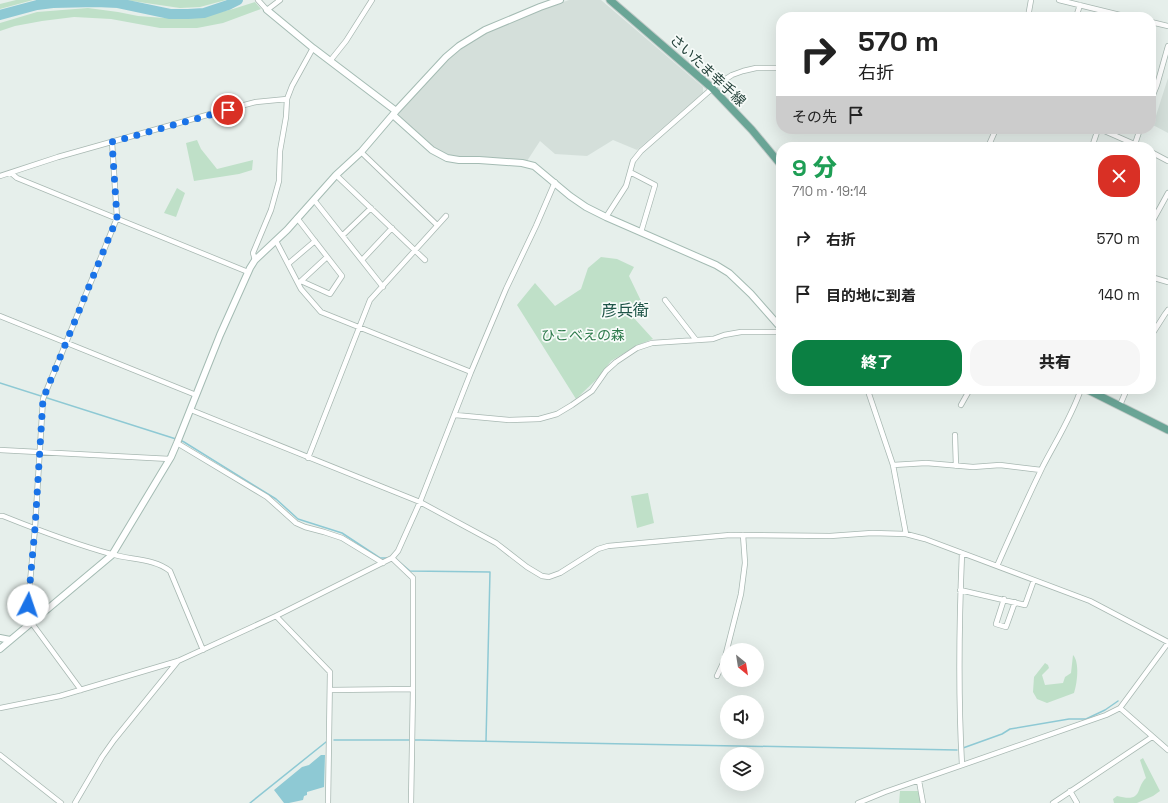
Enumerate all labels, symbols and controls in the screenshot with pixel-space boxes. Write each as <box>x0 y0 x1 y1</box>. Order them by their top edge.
text: 570 m <box>858 23 939 59</box>
icon: right <box>792 28 844 80</box>
street label: さいたま幸手線 <box>666 30 750 110</box>
text: 右折 <box>858 61 894 84</box>
pin <box>211 93 245 127</box>
icon: arrive <box>217 99 239 121</box>
icon: arrive <box>845 104 867 126</box>
text: その先 <box>792 107 837 126</box>
text: 9 分 <box>792 152 837 183</box>
button: close <box>1098 155 1140 197</box>
text: 710 m · 19:14 <box>792 183 867 200</box>
icon: right <box>792 227 814 249</box>
text: 570 m <box>1096 229 1140 248</box>
text: 右折 <box>826 230 856 249</box>
icon: arrive <box>792 283 814 305</box>
text: 140 m <box>1098 285 1140 304</box>
text: 目的地に到着 <box>826 286 916 305</box>
district label: 彦兵衛 <box>601 300 649 321</box>
park label: ひこべえの森 <box>541 326 625 344</box>
button: 終了 <box>792 340 962 386</box>
button: 共有 <box>970 340 1140 386</box>
position arrow <box>7 584 49 626</box>
north arrow <box>720 643 764 687</box>
map controls <box>720 643 764 791</box>
button: sound <box>720 695 764 739</box>
button: layers <box>720 747 764 791</box>

